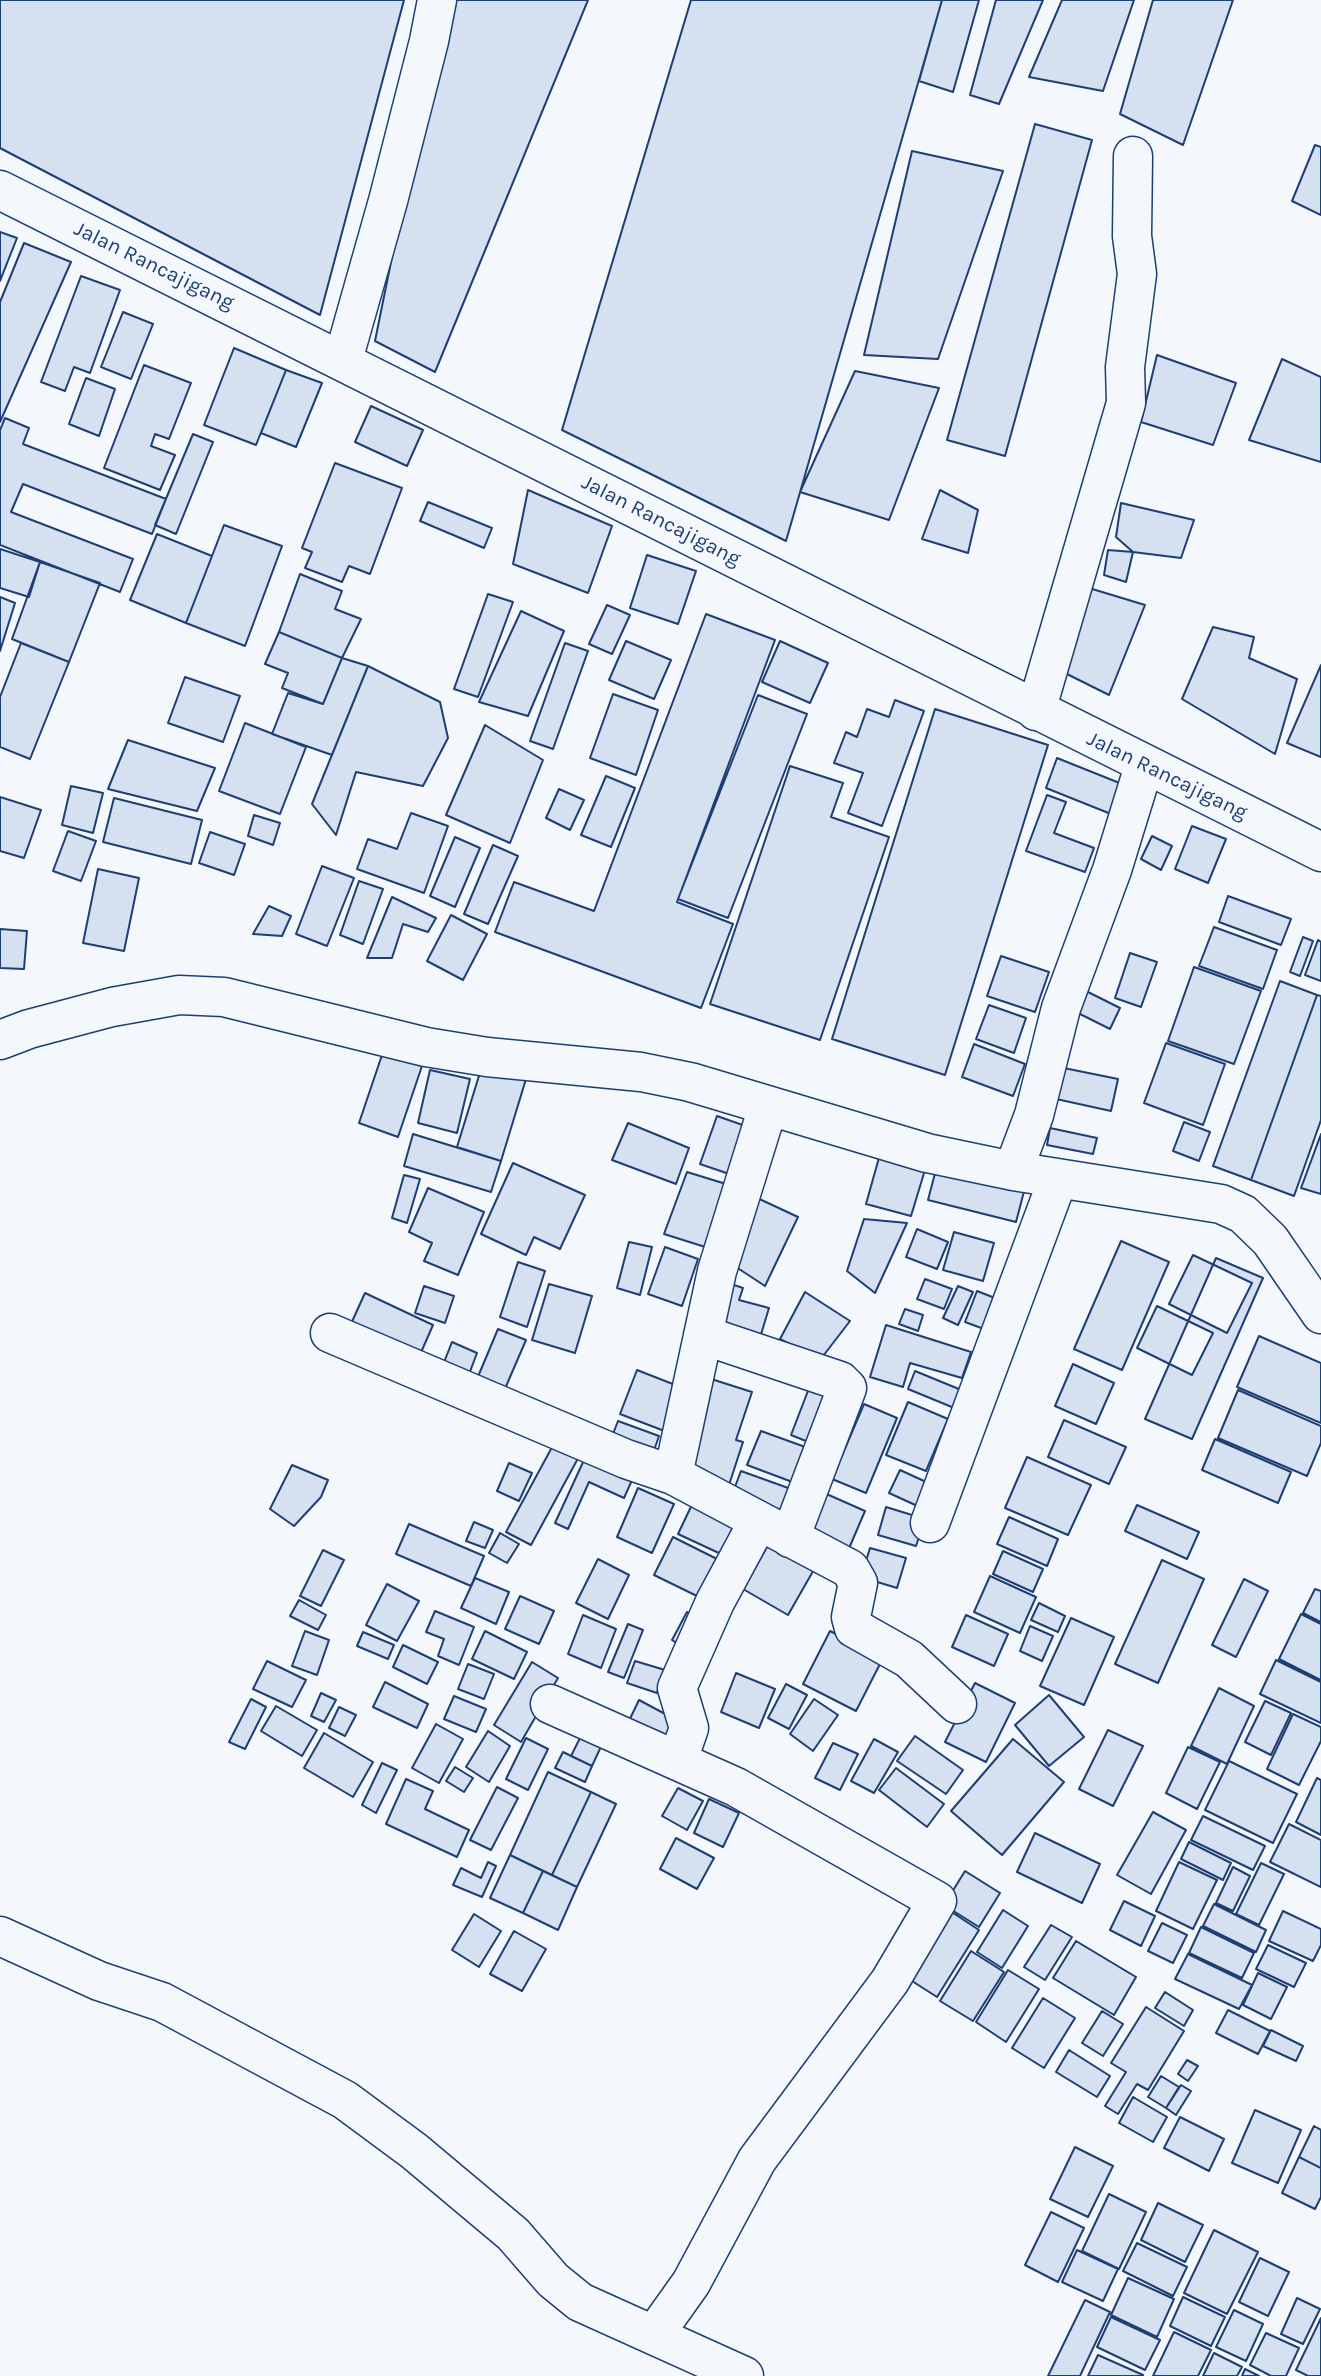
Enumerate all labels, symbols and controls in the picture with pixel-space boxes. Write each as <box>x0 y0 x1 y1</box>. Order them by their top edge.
street label: Jalan Rancajigang <box>70 216 238 316</box>
street label: Jalan Rancajigang <box>577 470 745 572</box>
street label: Jalan Rancajigang <box>1083 726 1251 826</box>

